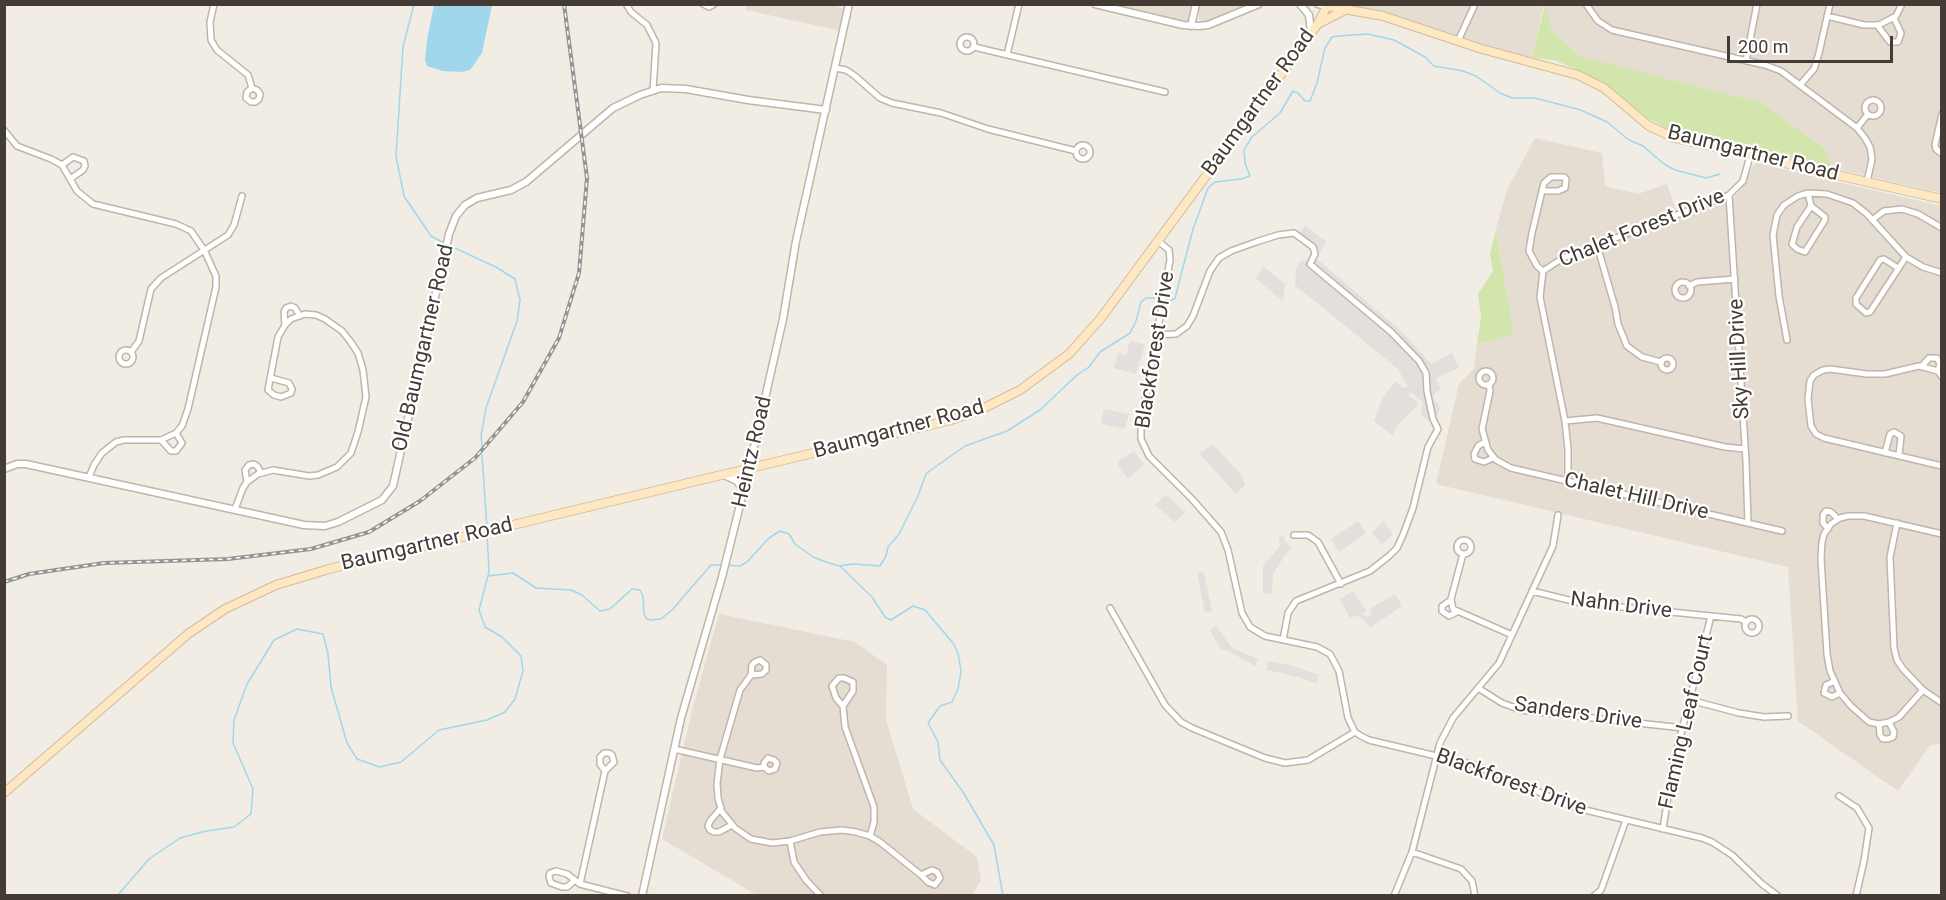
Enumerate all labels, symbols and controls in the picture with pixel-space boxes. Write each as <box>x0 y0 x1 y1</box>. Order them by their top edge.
scale bar <box>1730 24 1896 62</box>
street label: Baumgartner Road <box>1197 25 1321 181</box>
text: 200 m <box>1738 36 1789 57</box>
street label: Baumgartner Road <box>1665 121 1841 187</box>
street label: Chalet Forest Drive <box>1555 184 1729 274</box>
street label: Old Baumgartner Road <box>388 242 460 454</box>
street label: Blackforest Drive <box>1131 270 1181 430</box>
street label: Sky Hill Drive <box>1724 298 1756 420</box>
street label: Heintz Road <box>728 394 778 510</box>
street label: Baumgartner Road <box>811 395 987 465</box>
street label: Chalet Hill Drive <box>1561 468 1711 526</box>
street label: Baumgartner Road <box>339 513 515 577</box>
street label: Nahn Drive <box>1569 587 1673 625</box>
street label: Flaming Leaf Court <box>1655 632 1719 812</box>
street label: Sanders Drive <box>1512 693 1644 735</box>
street label: Blackforest Drive <box>1432 744 1590 822</box>

